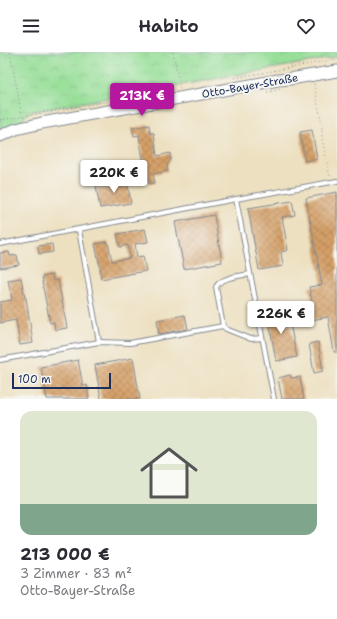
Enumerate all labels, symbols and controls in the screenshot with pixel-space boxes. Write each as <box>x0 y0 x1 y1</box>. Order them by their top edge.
text: Habito <box>138 14 199 38</box>
icon: menu <box>20 15 42 37</box>
icon: heart <box>295 15 317 37</box>
street label: Otto-Bayer-Straße <box>201 70 299 102</box>
pin: 213K € <box>109 83 175 117</box>
text: 213K € <box>119 87 165 104</box>
pin: 220K € <box>81 160 147 194</box>
text: 220K € <box>89 164 139 181</box>
pin: 226K € <box>248 301 314 335</box>
text: 226K € <box>256 305 306 322</box>
scale bar <box>12 371 111 390</box>
text: 100 m <box>18 372 51 387</box>
icon: home <box>133 437 205 509</box>
text: 213 000 € <box>20 543 110 565</box>
text: 3 Zimmer · 83 m² <box>20 565 132 582</box>
text: Otto-Bayer-Straße <box>20 582 135 599</box>

